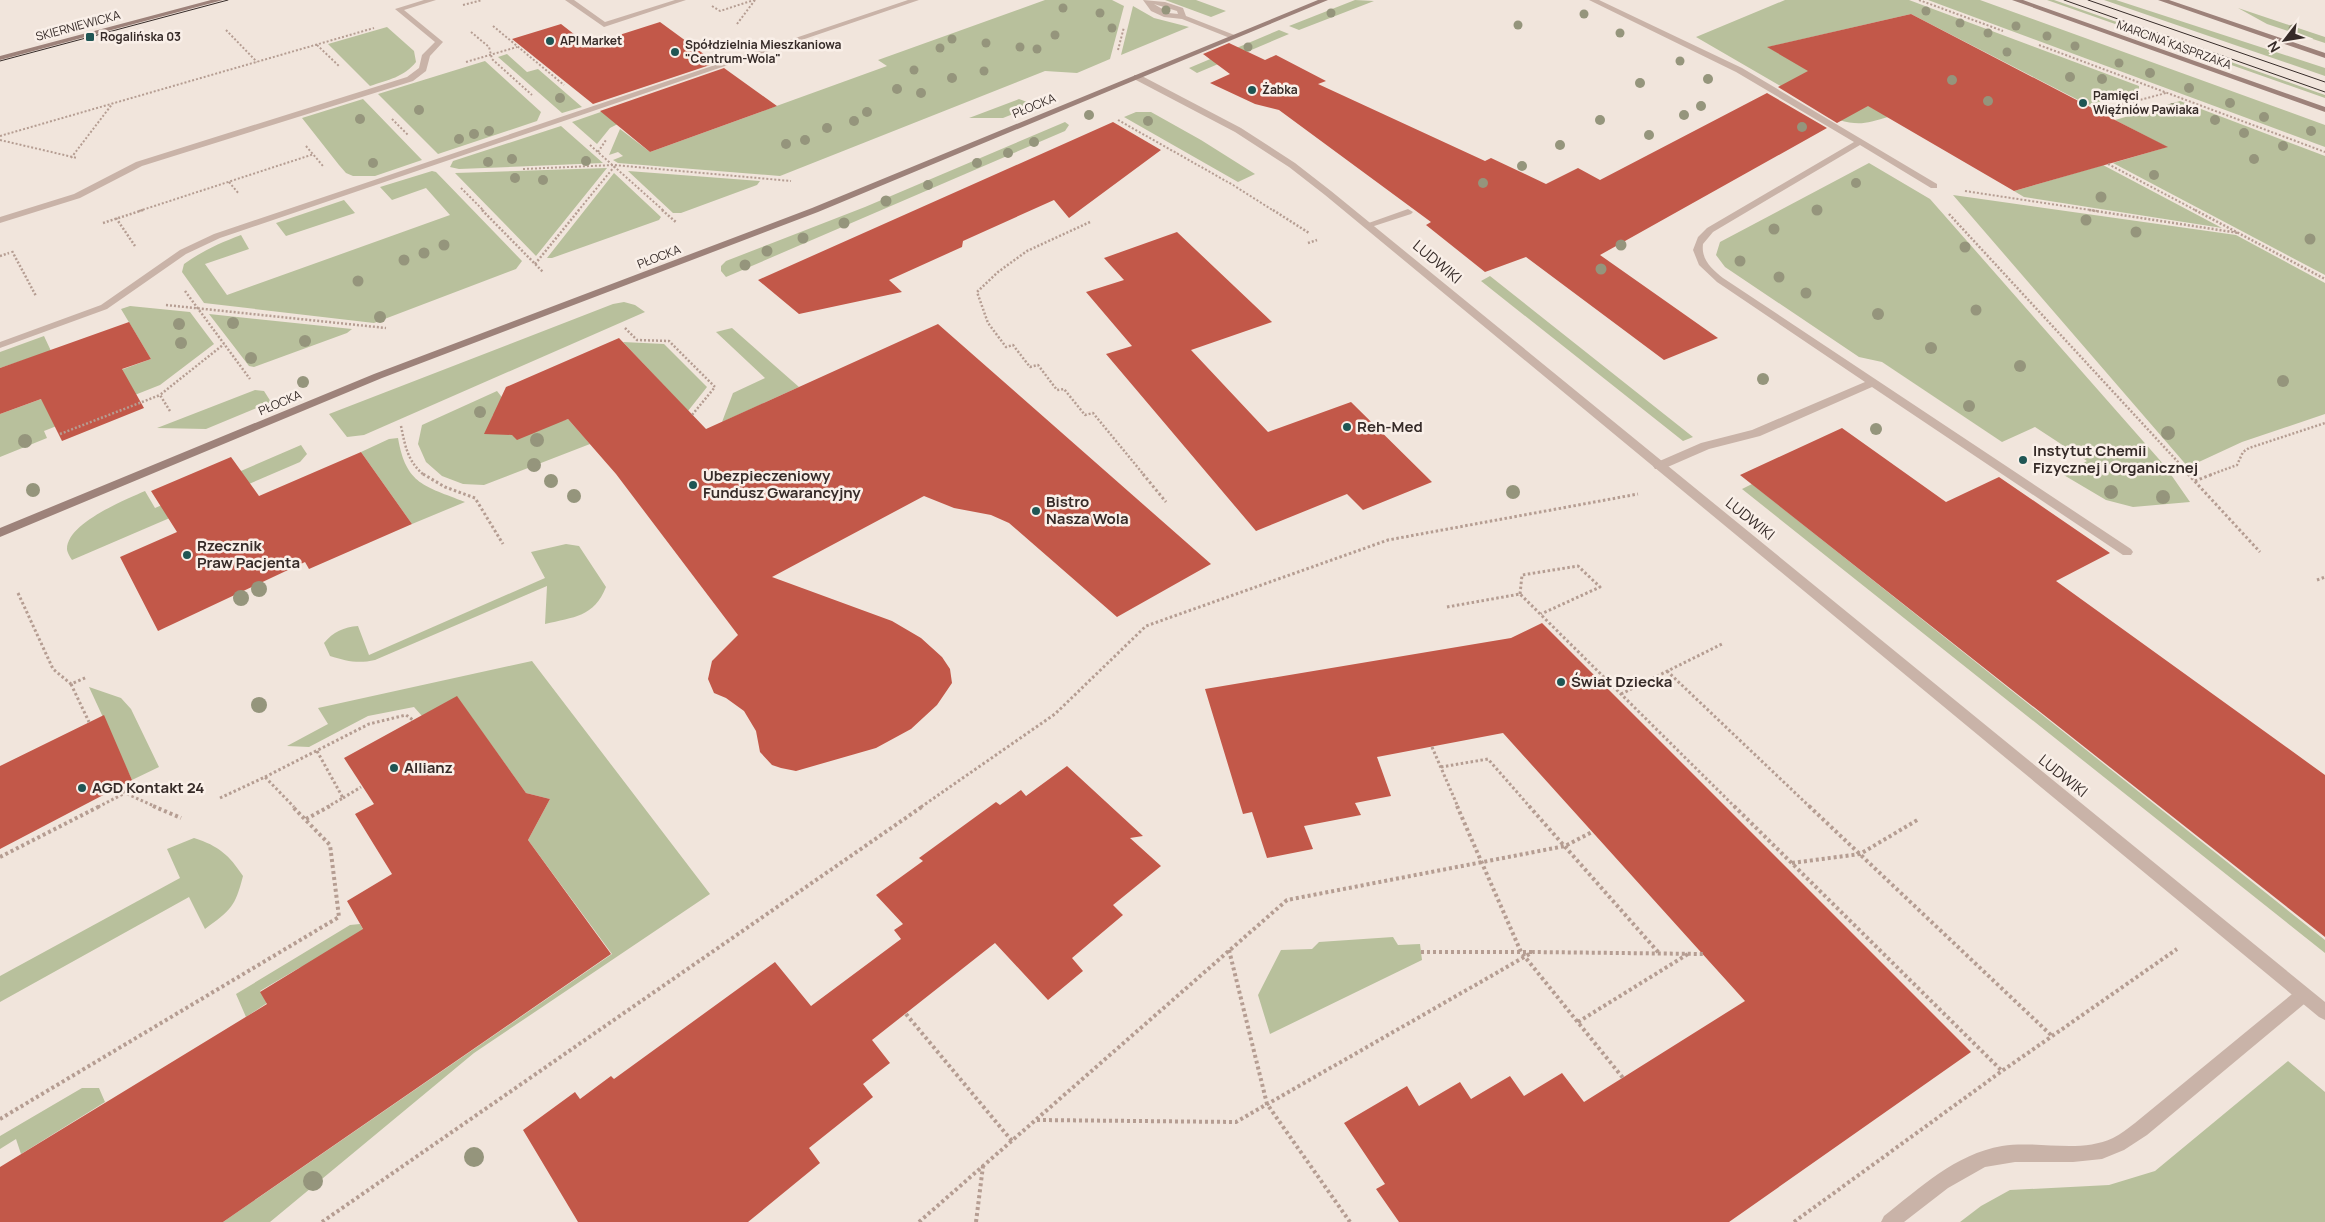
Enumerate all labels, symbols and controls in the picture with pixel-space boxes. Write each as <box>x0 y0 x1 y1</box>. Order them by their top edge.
street label: SKIERNIEWICKA <box>34 6 122 45</box>
north arrow <box>2260 15 2310 65</box>
street label: MARCINA KASPRZAKA <box>2114 16 2234 73</box>
place label: Rogalińska 03 <box>100 28 181 45</box>
marker: Rogalińska 03 <box>84 31 96 43</box>
place label: API Market <box>560 32 622 49</box>
marker: API Market <box>544 35 556 47</box>
place label: Spółdzielnia Mieszkaniowa "Centrum-Wola" <box>685 36 842 67</box>
text: N <box>2263 38 2284 56</box>
marker: Spółdzielnia Mieszkaniowa "Centrum-Wola" <box>669 46 681 58</box>
place label: Żabka <box>1262 81 1298 98</box>
marker: Żabka <box>1246 84 1258 96</box>
place label: Pamięci Więźniów Pawiaka <box>2093 87 2199 118</box>
street label: PŁOCKA <box>1010 89 1058 122</box>
marker: Pamięci Więźniów Pawiaka <box>2077 97 2089 109</box>
street label: LUDWIKI <box>1408 235 1466 288</box>
street label: PŁOCKA <box>635 240 683 273</box>
street label: PŁOCKA <box>256 386 304 419</box>
place label: Reh-Med <box>1357 416 1423 437</box>
marker: Reh-Med <box>1341 421 1353 433</box>
place label: Instytut Chemii Fizycznej i Organicznej <box>2033 440 2198 478</box>
marker: Instytut Chemii Fizycznej i Organicznej <box>2017 454 2029 466</box>
place label: Ubezpieczeniowy Fundusz Gwarancyjny <box>703 465 861 503</box>
marker: Ubezpieczeniowy Fundusz Gwarancyjny <box>687 479 699 491</box>
place label: Bistro Nasza Wola <box>1046 491 1129 529</box>
street label: LUDWIKI <box>1721 492 1779 545</box>
marker: Bistro Nasza Wola <box>1030 505 1042 517</box>
place label: Rzecznik Praw Pacjenta <box>197 535 300 573</box>
marker: Rzecznik Praw Pacjenta <box>181 549 193 561</box>
place label: Świat Dziecka <box>1571 671 1672 692</box>
marker: Świat Dziecka <box>1555 676 1567 688</box>
street label: LUDWIKI <box>2034 749 2092 802</box>
place label: Allianz <box>404 757 453 778</box>
marker: Allianz <box>388 762 400 774</box>
place label: AGD Kontakt 24 <box>92 777 204 798</box>
marker: AGD Kontakt 24 <box>76 782 88 794</box>

